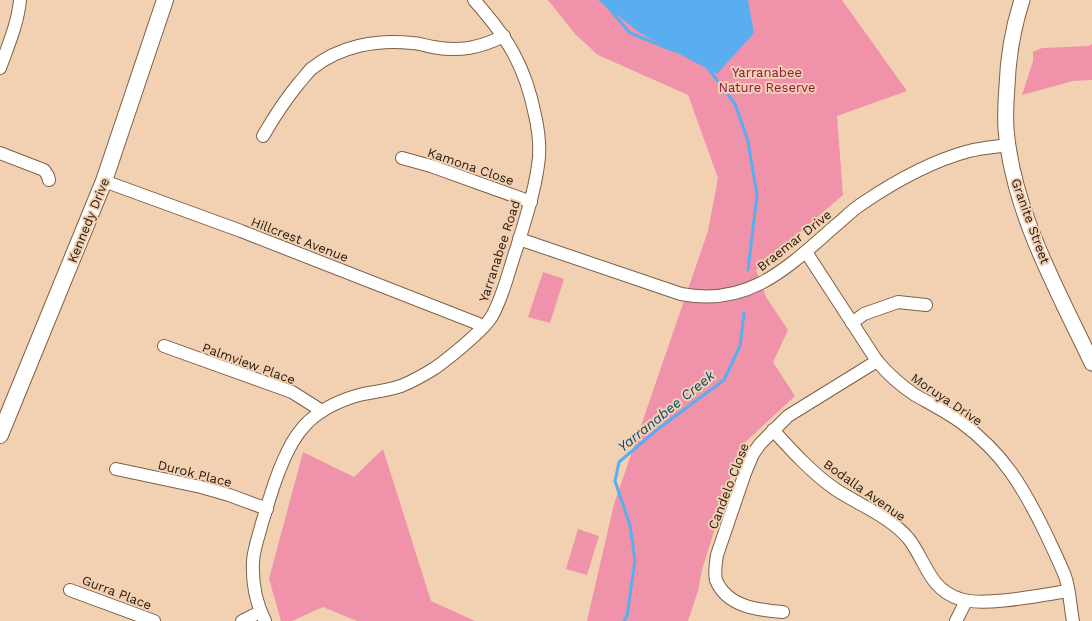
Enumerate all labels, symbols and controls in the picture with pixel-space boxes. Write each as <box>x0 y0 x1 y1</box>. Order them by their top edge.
park label: Yarranabee Nature Reserve <box>719 65 815 95</box>
street label: Kamona Close <box>426 145 516 188</box>
street label: Kennedy Drive <box>65 175 112 265</box>
street label: Granite Street <box>1008 176 1053 266</box>
street label: Yarranabee Road <box>476 198 523 304</box>
street label: Braemar Drive <box>754 207 834 274</box>
street label: Hillcrest Avenue <box>249 214 351 265</box>
street label: Palmview Place <box>200 340 297 387</box>
water label: Yarranabee Creek <box>615 367 718 455</box>
street label: Moruya Drive <box>908 370 985 429</box>
street label: Candelo Close <box>705 441 752 531</box>
street label: Durok Place <box>156 457 233 490</box>
street label: Bodalla Avenue <box>821 457 909 524</box>
street label: Gurra Place <box>80 572 154 613</box>

